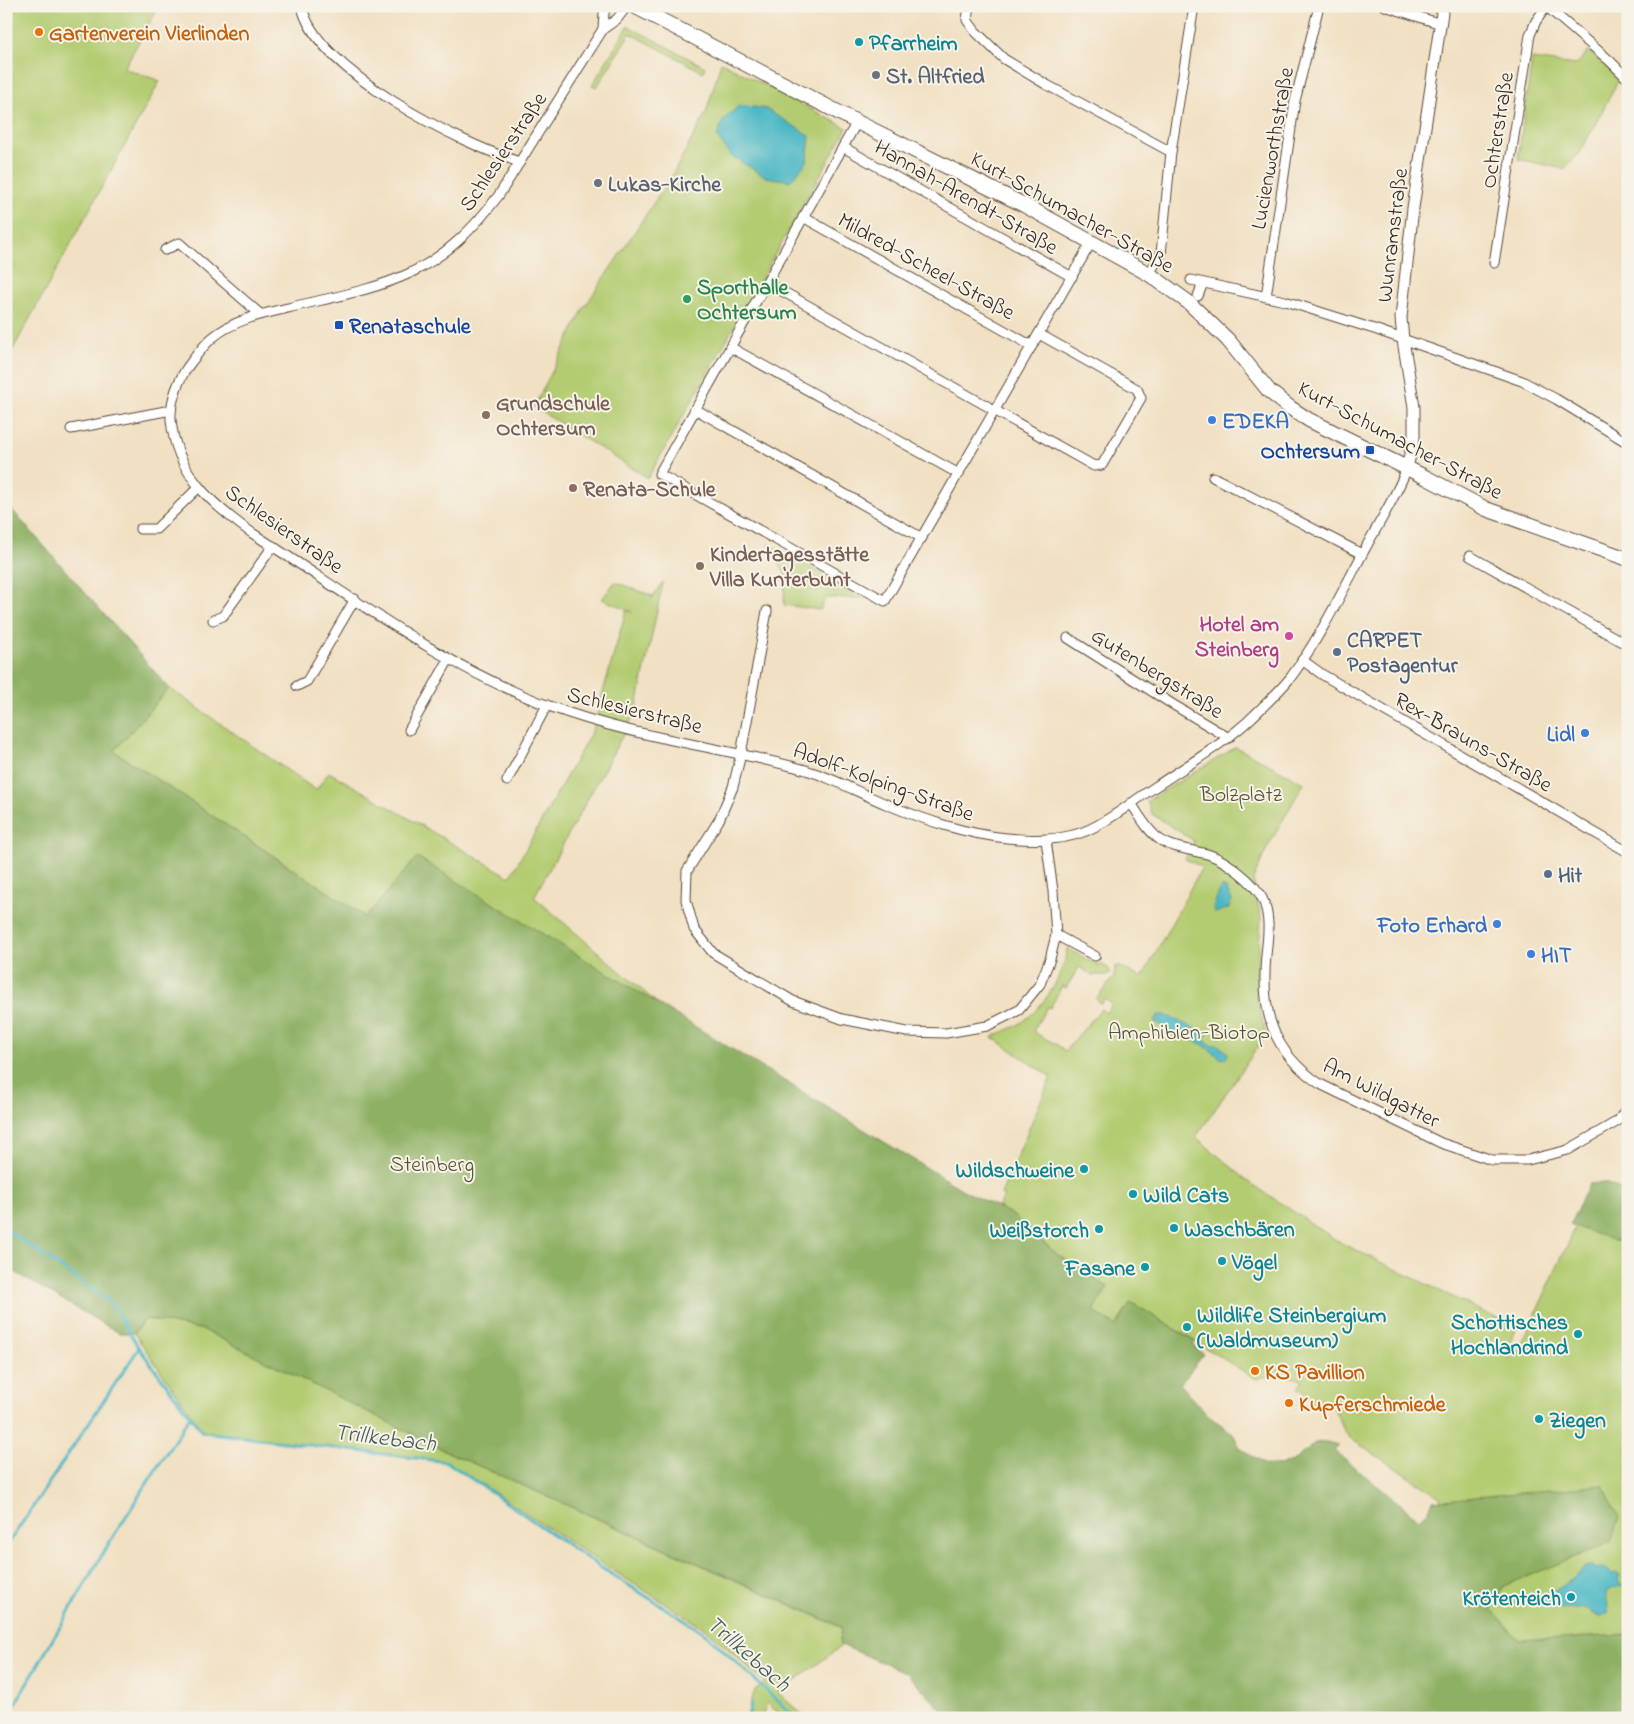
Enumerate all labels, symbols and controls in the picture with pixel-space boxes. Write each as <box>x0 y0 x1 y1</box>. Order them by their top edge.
place label: Gartenverein Vierlinden <box>49 19 249 51</box>
marker: Gartenverein Vierlinden <box>33 26 45 38</box>
place label: Pfarrheim <box>869 29 957 61</box>
marker: Pfarrheim <box>853 36 865 48</box>
place label: St. Altfried <box>886 62 985 94</box>
street label: Lucienworthstraße <box>1244 65 1304 232</box>
marker: St. Altfried <box>870 69 882 81</box>
street label: Ochterstraße <box>1474 70 1524 191</box>
street label: Schlesierstraße <box>453 86 557 219</box>
street label: Hannah-Arendt-Straße <box>868 133 1064 264</box>
street label: Kurt-Schumacher-Straße <box>964 144 1179 283</box>
street label: Wunramstraße <box>1370 166 1418 304</box>
place label: Lukas-Kirche <box>608 170 722 202</box>
marker: Lukas-Kirche <box>592 177 604 189</box>
street label: Mildred-Scheel-Straße <box>831 206 1020 330</box>
place label: Sporthalle Ochtersum <box>697 273 797 330</box>
marker: Sporthalle Ochtersum <box>681 293 693 305</box>
place label: Renataschule <box>349 312 472 344</box>
marker: Renataschule <box>333 319 345 331</box>
street label: Kurt-Schumacher-Straße <box>1291 374 1508 509</box>
place label: Grundschule Ochtersum <box>496 389 611 446</box>
place label: EDEKA <box>1222 407 1289 439</box>
marker: Grundschule Ochtersum <box>480 409 492 421</box>
marker: EDEKA <box>1206 414 1218 426</box>
place label: Ochtersum <box>1260 437 1360 469</box>
marker: Ochtersum <box>1364 444 1376 456</box>
place label: Renata-Schule <box>583 475 717 507</box>
street label: Schlesierstraße <box>217 478 349 583</box>
marker: Renata-Schule <box>567 482 579 494</box>
place label: Kindertagesstätte Villa Kunterbunt <box>709 540 870 597</box>
marker: Kindertagesstätte Villa Kunterbunt <box>694 560 706 572</box>
place label: Hotel am Steinberg <box>1195 610 1279 668</box>
street label: Gutenbergstraße <box>1083 621 1229 729</box>
place label: CARPET Postagentur <box>1347 626 1459 684</box>
marker: Hotel am Steinberg <box>1283 630 1295 642</box>
marker: CARPET Postagentur <box>1331 646 1343 658</box>
street label: Schlesierstraße <box>563 680 705 744</box>
street label: Rex-Brauns-Straße <box>1387 685 1558 802</box>
place label: Lidl <box>1547 720 1575 752</box>
marker: Lidl <box>1579 727 1591 739</box>
street label: Adolf-Kolping-Straße <box>788 736 978 832</box>
park label: Bolzplatz <box>1199 780 1283 812</box>
place label: Hit <box>1558 861 1583 893</box>
marker: Hit <box>1542 868 1554 880</box>
place label: Foto Erhard <box>1376 911 1488 943</box>
marker: Foto Erhard <box>1491 918 1503 930</box>
place label: HIT <box>1541 941 1572 973</box>
marker: HIT <box>1525 948 1537 960</box>
park label: Amphibien-Biotop <box>1108 1018 1270 1050</box>
street label: Am Wildgatter <box>1316 1051 1445 1139</box>
park label: Steinberg <box>390 1150 474 1183</box>
place label: Wildschweine <box>955 1156 1075 1188</box>
marker: Wildschweine <box>1078 1163 1090 1175</box>
place label: Wild Cats <box>1143 1181 1229 1213</box>
marker: Wild Cats <box>1127 1188 1139 1200</box>
place label: Waschbären <box>1184 1215 1295 1247</box>
place label: Weißstorch <box>990 1216 1089 1248</box>
marker: Waschbären <box>1168 1222 1180 1234</box>
marker: Weißstorch <box>1093 1223 1105 1235</box>
place label: Vögel <box>1231 1248 1278 1281</box>
place label: Fasane <box>1064 1254 1136 1286</box>
marker: Vögel <box>1216 1255 1228 1267</box>
marker: Fasane <box>1139 1261 1151 1273</box>
place label: Wildlife Steinbergium (Waldmuseum) <box>1197 1301 1386 1358</box>
place label: Schottisches Hochlandrind <box>1451 1308 1569 1365</box>
marker: Wildlife Steinbergium (Waldmuseum) <box>1181 1321 1193 1333</box>
marker: Schottisches Hochlandrind <box>1572 1328 1584 1340</box>
place label: KS Pavillion <box>1265 1358 1365 1390</box>
marker: KS Pavillion <box>1249 1365 1261 1377</box>
place label: Kupferschmiede <box>1299 1390 1447 1422</box>
marker: Kupferschmiede <box>1283 1397 1295 1409</box>
place label: Ziegen <box>1549 1406 1606 1439</box>
marker: Ziegen <box>1533 1413 1545 1425</box>
water label: Trillkebach <box>332 1416 438 1463</box>
place label: Krötenteich <box>1463 1584 1561 1616</box>
marker: Krötenteich <box>1565 1591 1577 1603</box>
water label: Trillkebach <box>697 1608 798 1702</box>

